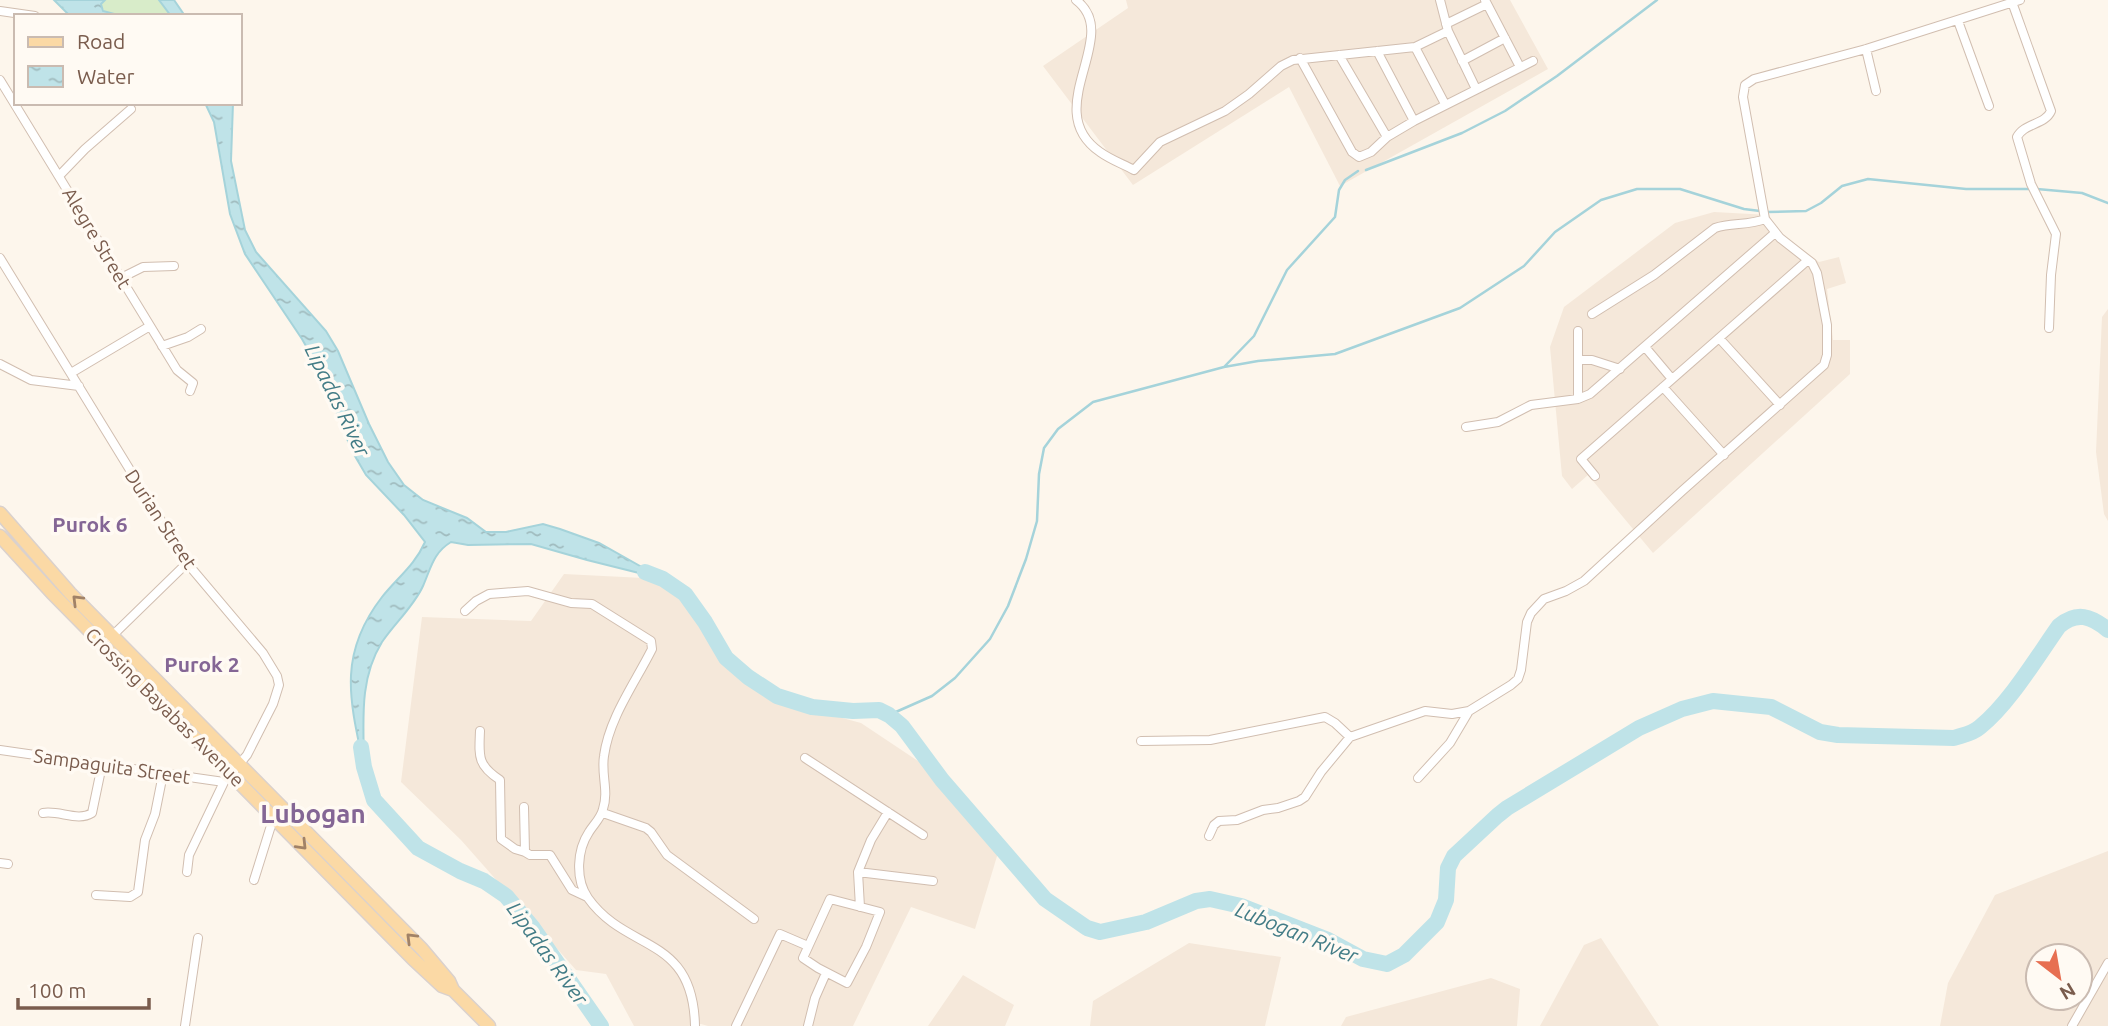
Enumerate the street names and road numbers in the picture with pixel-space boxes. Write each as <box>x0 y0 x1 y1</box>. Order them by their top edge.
street label: Alegre Street <box>58 184 136 293</box>
street label: Durian Street <box>121 465 202 573</box>
street label: Crossing Bayabas Avenue <box>81 623 249 791</box>
street label: Sampaguita Street <box>32 744 192 788</box>

